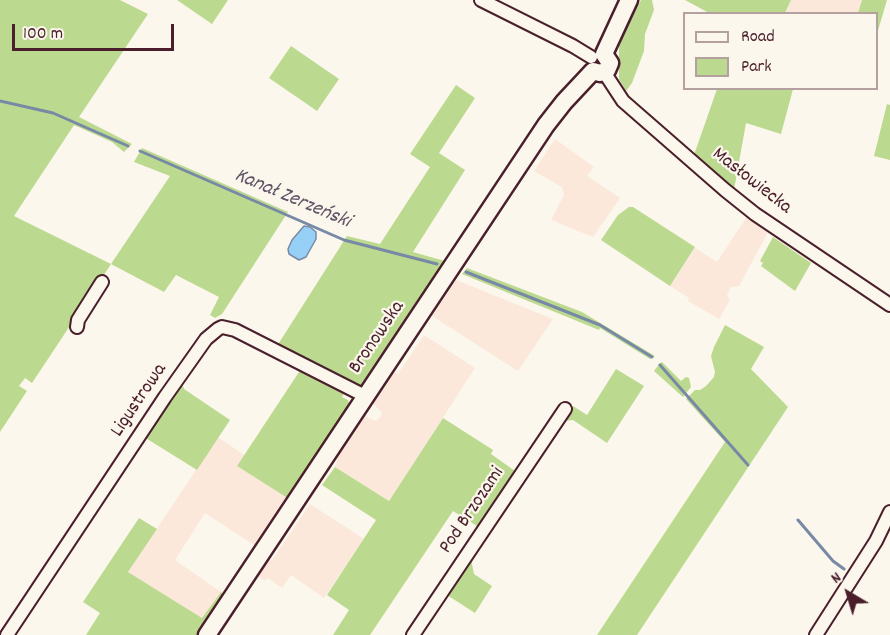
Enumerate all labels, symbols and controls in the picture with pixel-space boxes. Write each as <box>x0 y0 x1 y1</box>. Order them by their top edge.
scale bar <box>15 12 177 50</box>
legend <box>683 12 878 90</box>
text: 100 m <box>23 22 63 47</box>
text: Road <box>741 25 775 50</box>
text: Park <box>741 55 772 80</box>
street label: Masłowiecka <box>706 143 796 221</box>
water label: Kanał Zerzeński <box>230 164 354 236</box>
street label: Bronowska <box>345 297 411 379</box>
street label: Ligustrowa <box>107 360 173 442</box>
street label: Pod Brzozami <box>435 463 511 559</box>
north arrow <box>818 563 878 623</box>
text: N <box>826 567 847 590</box>

